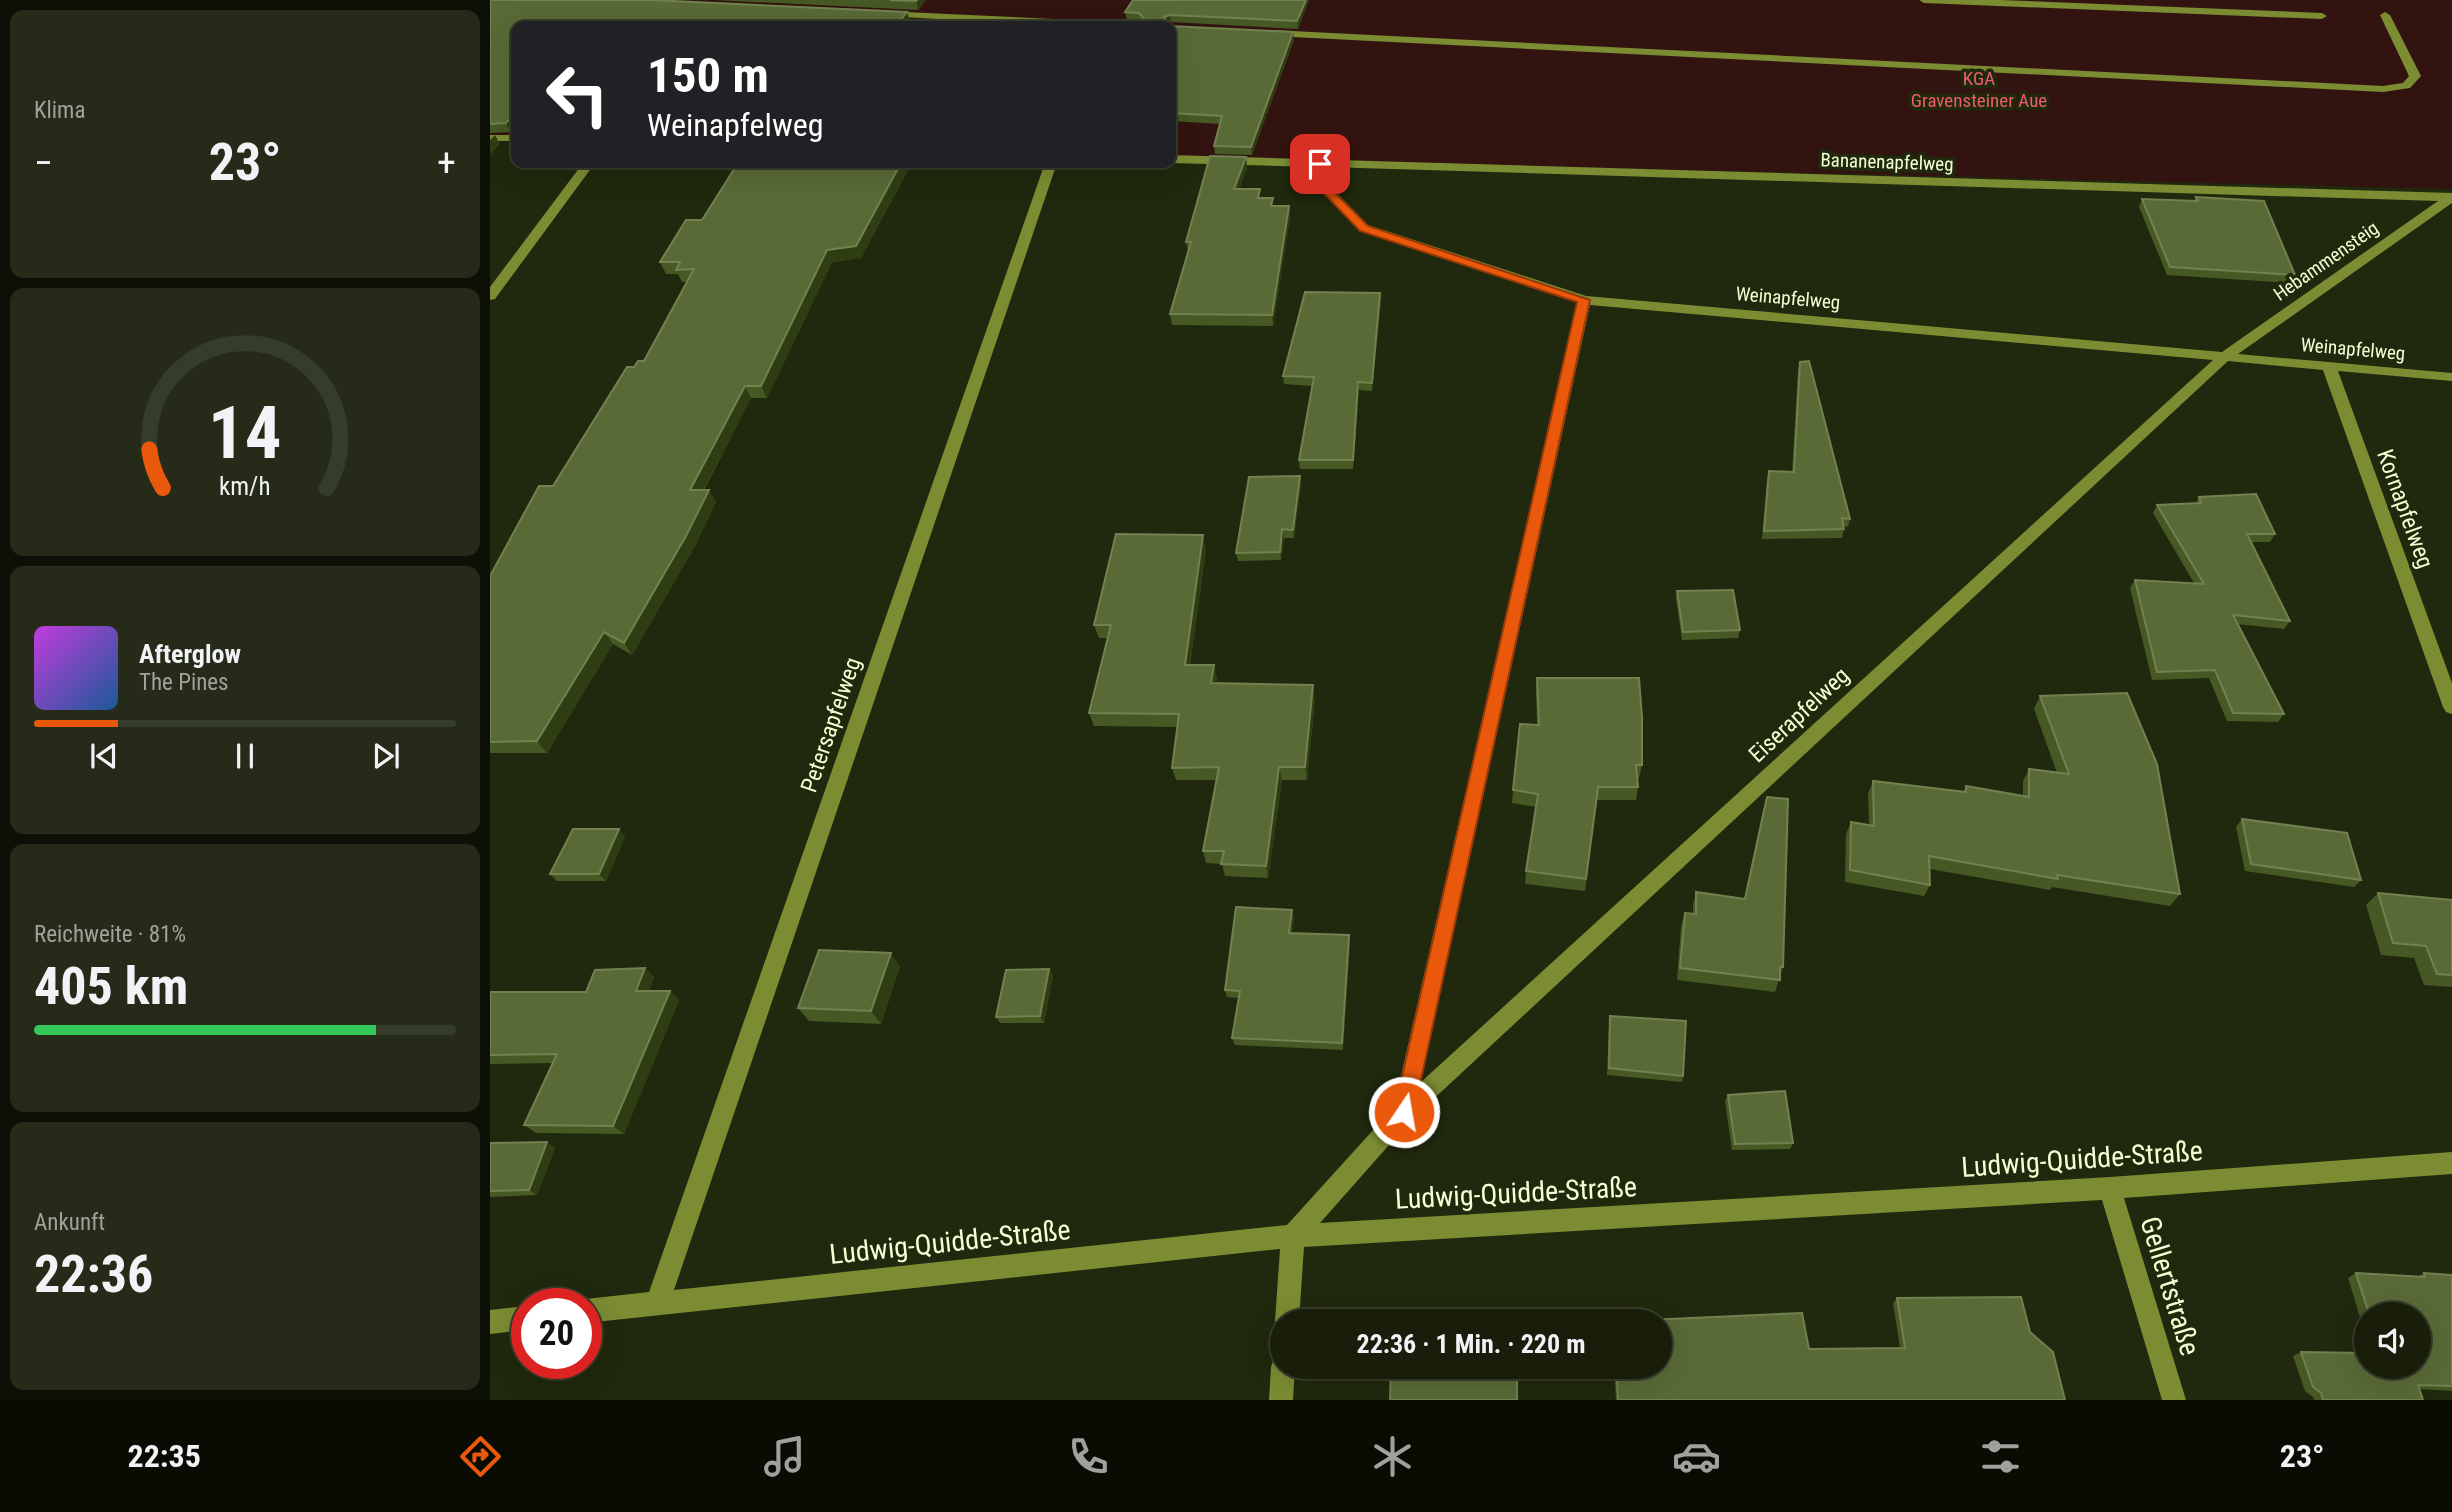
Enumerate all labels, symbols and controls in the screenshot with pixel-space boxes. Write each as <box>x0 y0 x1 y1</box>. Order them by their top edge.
text: 150 m <box>647 47 769 104</box>
icon: left <box>532 49 623 140</box>
park label: KGA Gravensteiner Aue <box>1911 67 2047 112</box>
text: Klima <box>34 97 85 124</box>
text: Weinapfelweg <box>647 106 824 144</box>
text: 23° <box>209 132 281 193</box>
pin <box>1290 134 1350 194</box>
text: − <box>34 141 53 185</box>
text: + <box>437 141 456 185</box>
icon: arrive <box>1301 145 1339 183</box>
street label: Bananenapfelweg <box>1820 148 1954 176</box>
street label: Hebammensteig <box>2269 216 2383 306</box>
street label: Weinapfelweg <box>1735 282 1841 314</box>
street label: Weinapfelweg <box>2300 333 2406 365</box>
text: 14 <box>208 390 282 476</box>
street label: Kornapfelweg <box>2371 446 2439 572</box>
text: km/h <box>219 472 271 501</box>
text: Afterglow <box>139 639 241 669</box>
street label: Petersapfelweg <box>795 654 867 796</box>
street label: Eiserapfelweg <box>1743 662 1855 768</box>
text: The Pines <box>139 669 229 696</box>
icon: previous <box>85 737 123 775</box>
icon: pause <box>226 737 264 775</box>
icon: next <box>367 737 405 775</box>
text: Reichweite · 81% <box>34 921 186 948</box>
text: 405 km <box>34 956 188 1017</box>
position arrow <box>1367 1075 1441 1149</box>
street label: Ludwig-Quidde-Straße <box>1960 1134 2204 1184</box>
street label: Ludwig-Quidde-Straße <box>1394 1170 1638 1216</box>
text: Ankunft <box>34 1209 105 1236</box>
street label: Ludwig-Quidde-Straße <box>828 1213 1072 1271</box>
street label: Gellertstraße <box>2133 1213 2207 1359</box>
text: 22:36 <box>34 1244 153 1305</box>
speed limit sign: 20 <box>511 1288 602 1379</box>
map controls <box>2354 1302 2431 1379</box>
button: sound <box>2354 1302 2431 1379</box>
text: 22:36 · 1 Min. · 220 m <box>1357 1329 1585 1359</box>
icon: directions <box>456 1432 505 1481</box>
icon: music <box>760 1432 809 1481</box>
icon: phone <box>1064 1432 1113 1481</box>
icon: climate <box>1368 1432 1417 1481</box>
icon: car <box>1672 1432 1721 1481</box>
icon: filters <box>1976 1432 2025 1481</box>
text: 22:35 <box>127 1437 201 1475</box>
text: 23° <box>2280 1437 2324 1475</box>

